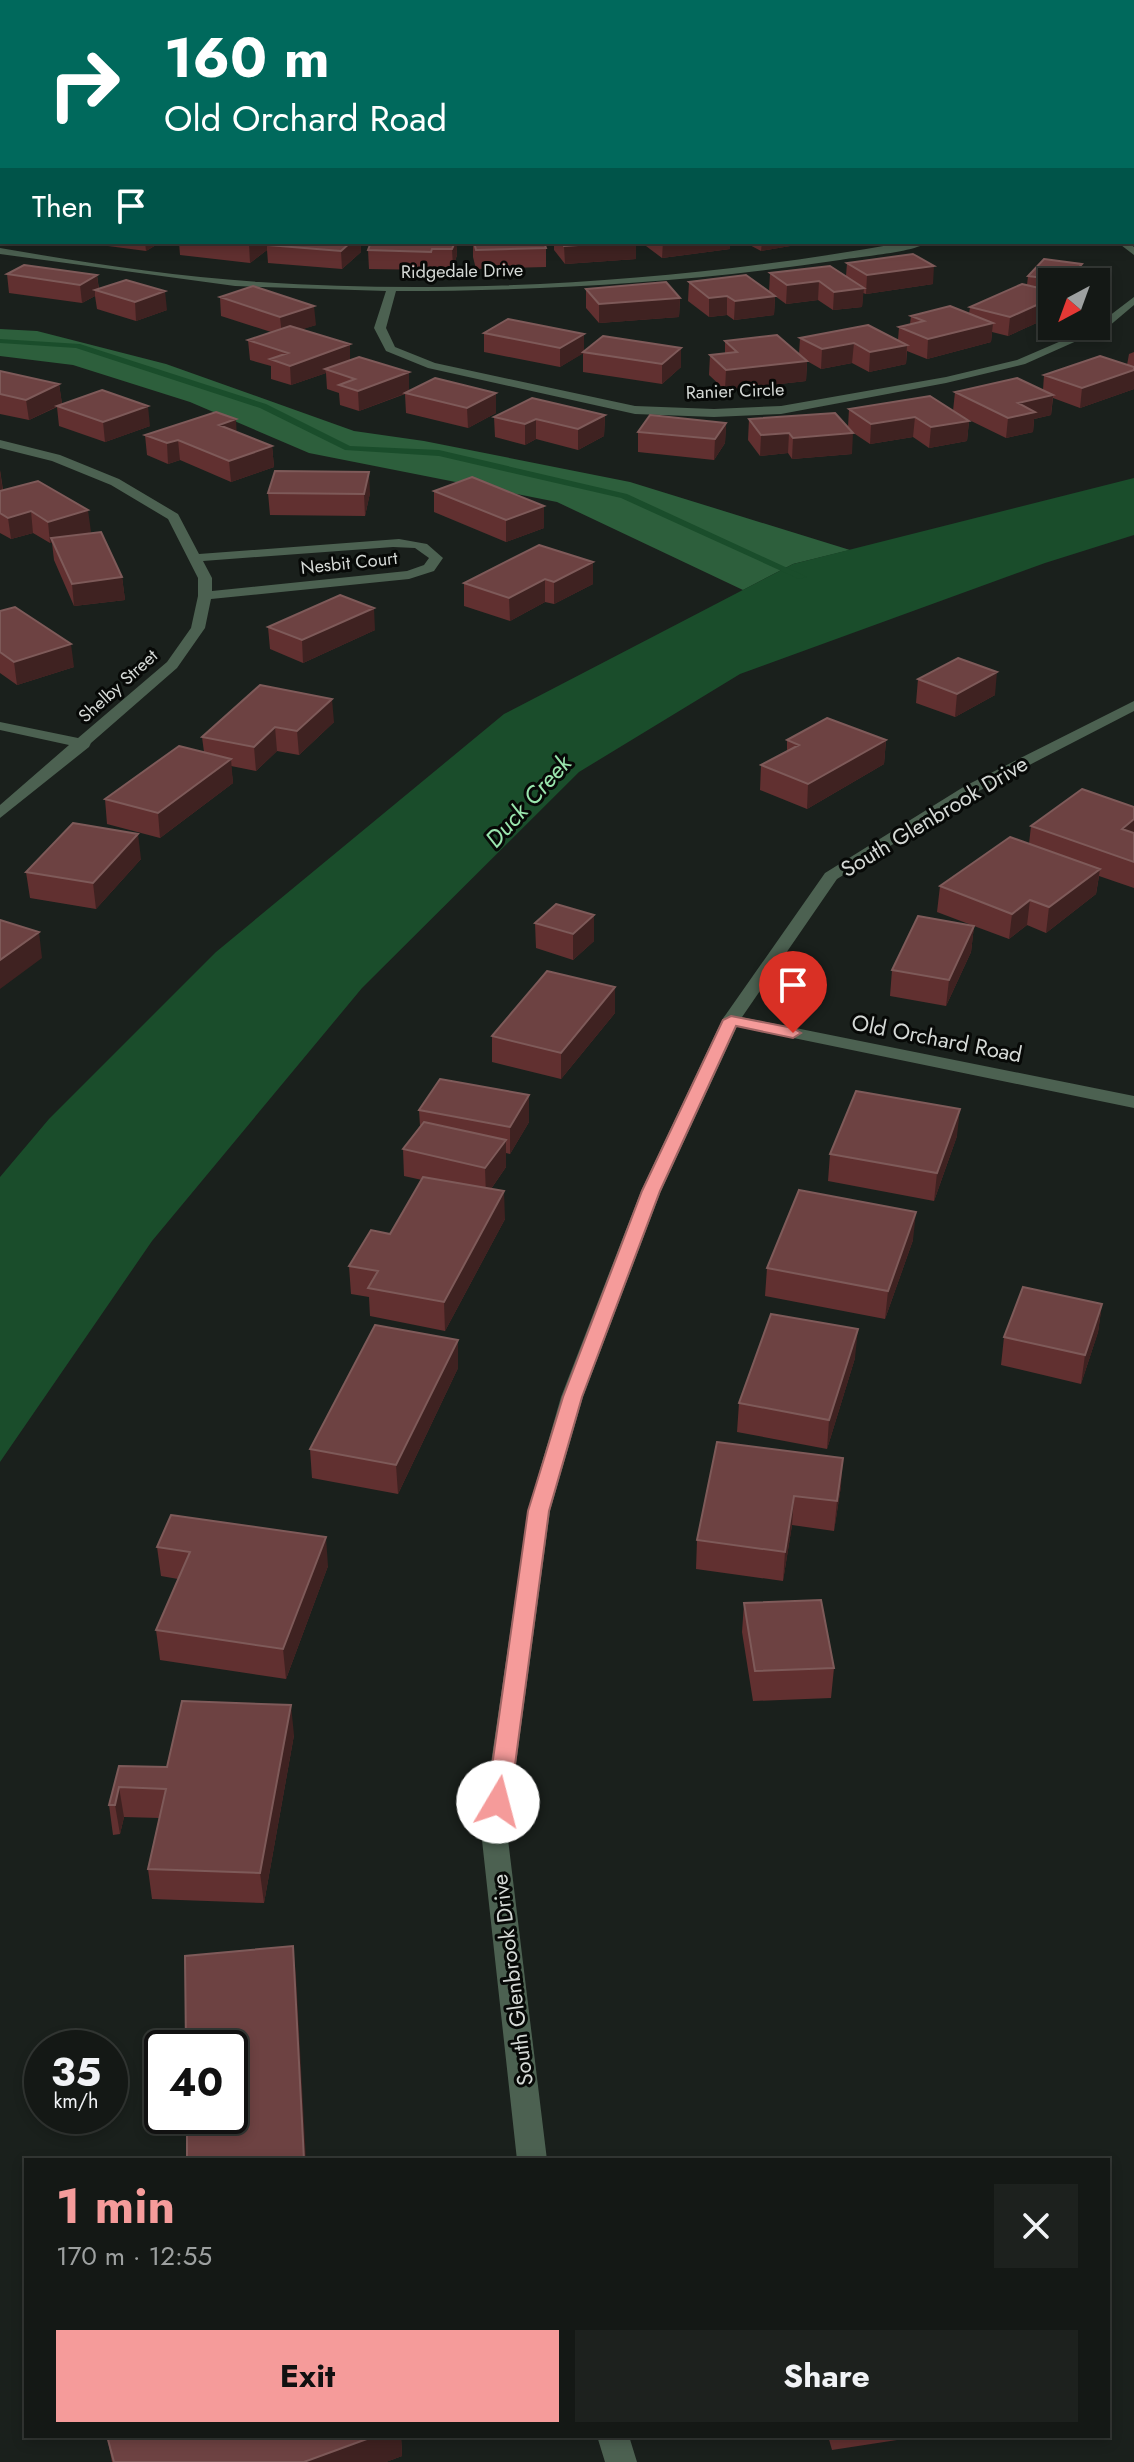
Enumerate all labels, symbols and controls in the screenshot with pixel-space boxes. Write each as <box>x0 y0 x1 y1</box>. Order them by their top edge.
text: 160 m <box>164 17 330 98</box>
icon: right <box>32 32 136 136</box>
text: Old Orchard Road <box>164 92 447 144</box>
icon: arrive <box>109 184 153 228</box>
text: Then <box>32 185 93 228</box>
street label: Ridgedale Drive <box>401 257 523 285</box>
north arrow <box>1038 268 1110 340</box>
map controls <box>1038 268 1110 340</box>
street label: Ranier Circle <box>685 376 785 406</box>
street label: Nesbit Court <box>299 545 399 581</box>
street label: Shelby Street <box>73 643 164 729</box>
water label: Duck Creek <box>477 745 580 855</box>
street label: South Glenbrook Drive <box>834 747 1034 885</box>
pin <box>759 951 827 1033</box>
icon: arrive <box>771 963 815 1007</box>
street label: Old Orchard Road <box>849 1006 1025 1070</box>
position arrow <box>456 1760 540 1844</box>
street label: South Glenbrook Drive <box>483 1872 541 2088</box>
speed limit sign: 40 <box>144 2030 248 2134</box>
text: 35 <box>51 2043 101 2101</box>
text: km/h <box>53 2087 99 2116</box>
text: 1 min <box>56 2172 175 2241</box>
button: close <box>994 2184 1078 2268</box>
text: 170 m · 12:55 <box>56 2237 212 2275</box>
button: Exit <box>56 2330 559 2422</box>
button: Share <box>575 2330 1078 2422</box>

